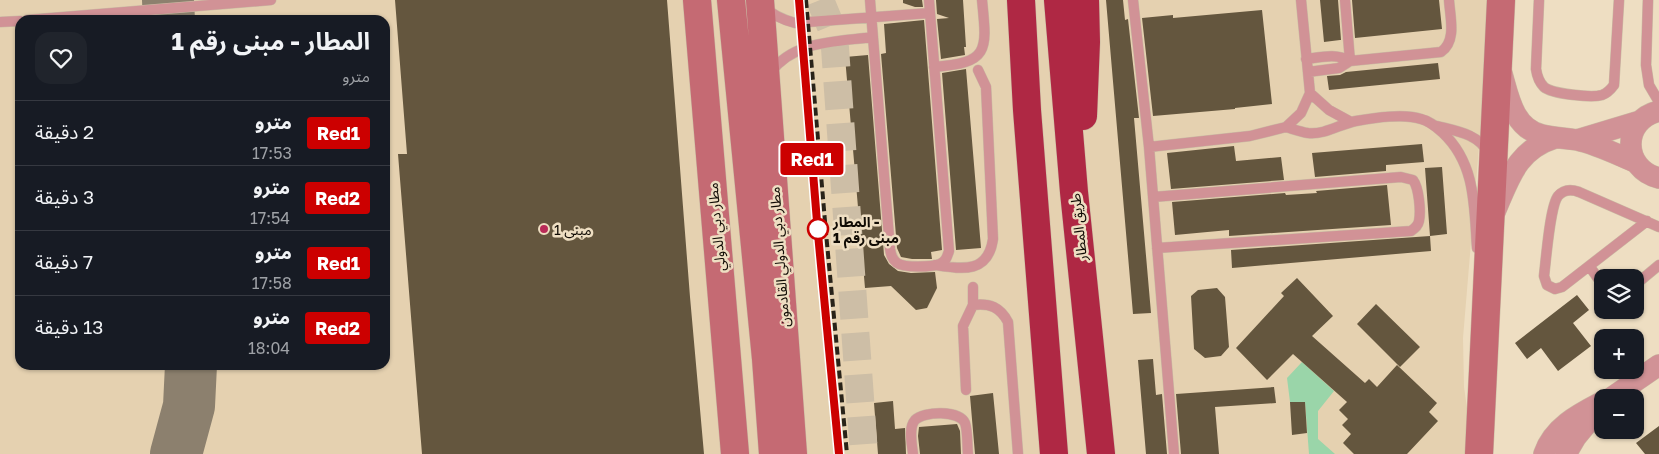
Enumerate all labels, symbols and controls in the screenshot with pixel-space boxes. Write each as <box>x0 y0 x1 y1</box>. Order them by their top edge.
text: المطار - مبنى رقم 1 <box>171 26 370 55</box>
button: heart <box>35 32 87 84</box>
text: مترو <box>342 66 370 86</box>
text: مترو <box>255 110 292 133</box>
text: 2 دقيقة <box>35 120 94 143</box>
text: Red1 <box>317 122 360 144</box>
text: 17:53 <box>252 143 292 163</box>
line badge: Red1 <box>777 143 847 175</box>
text: Red1 <box>790 148 834 170</box>
text: مترو <box>253 175 290 198</box>
street label: مطار دبي الدولي <box>704 182 732 272</box>
text: 3 دقيقة <box>35 185 94 208</box>
street label: مطار دبي الدولي القادمون <box>766 186 796 328</box>
text: Red2 <box>315 187 360 209</box>
street label: طريق المطار <box>1066 192 1092 263</box>
text: 17:54 <box>250 208 290 228</box>
place label: المطار - مبنى رقم 1 <box>832 213 899 249</box>
marker: المطار - مبنى رقم 1 <box>807 218 829 240</box>
place label: مبنى 1 <box>554 221 592 239</box>
marker: مبنى 1 <box>538 223 550 235</box>
text: مترو <box>255 240 292 263</box>
text: 7 دقيقة <box>35 250 93 273</box>
text: Red1 <box>317 252 360 274</box>
map controls <box>1594 269 1644 439</box>
button: layers <box>1594 269 1644 319</box>
text: 17:58 <box>252 273 292 293</box>
text: مترو <box>253 305 290 328</box>
text: 13 دقيقة <box>35 315 103 338</box>
text: Red2 <box>315 317 360 339</box>
button: + <box>1594 329 1644 379</box>
text: 18:04 <box>248 338 290 358</box>
button: − <box>1594 389 1644 439</box>

